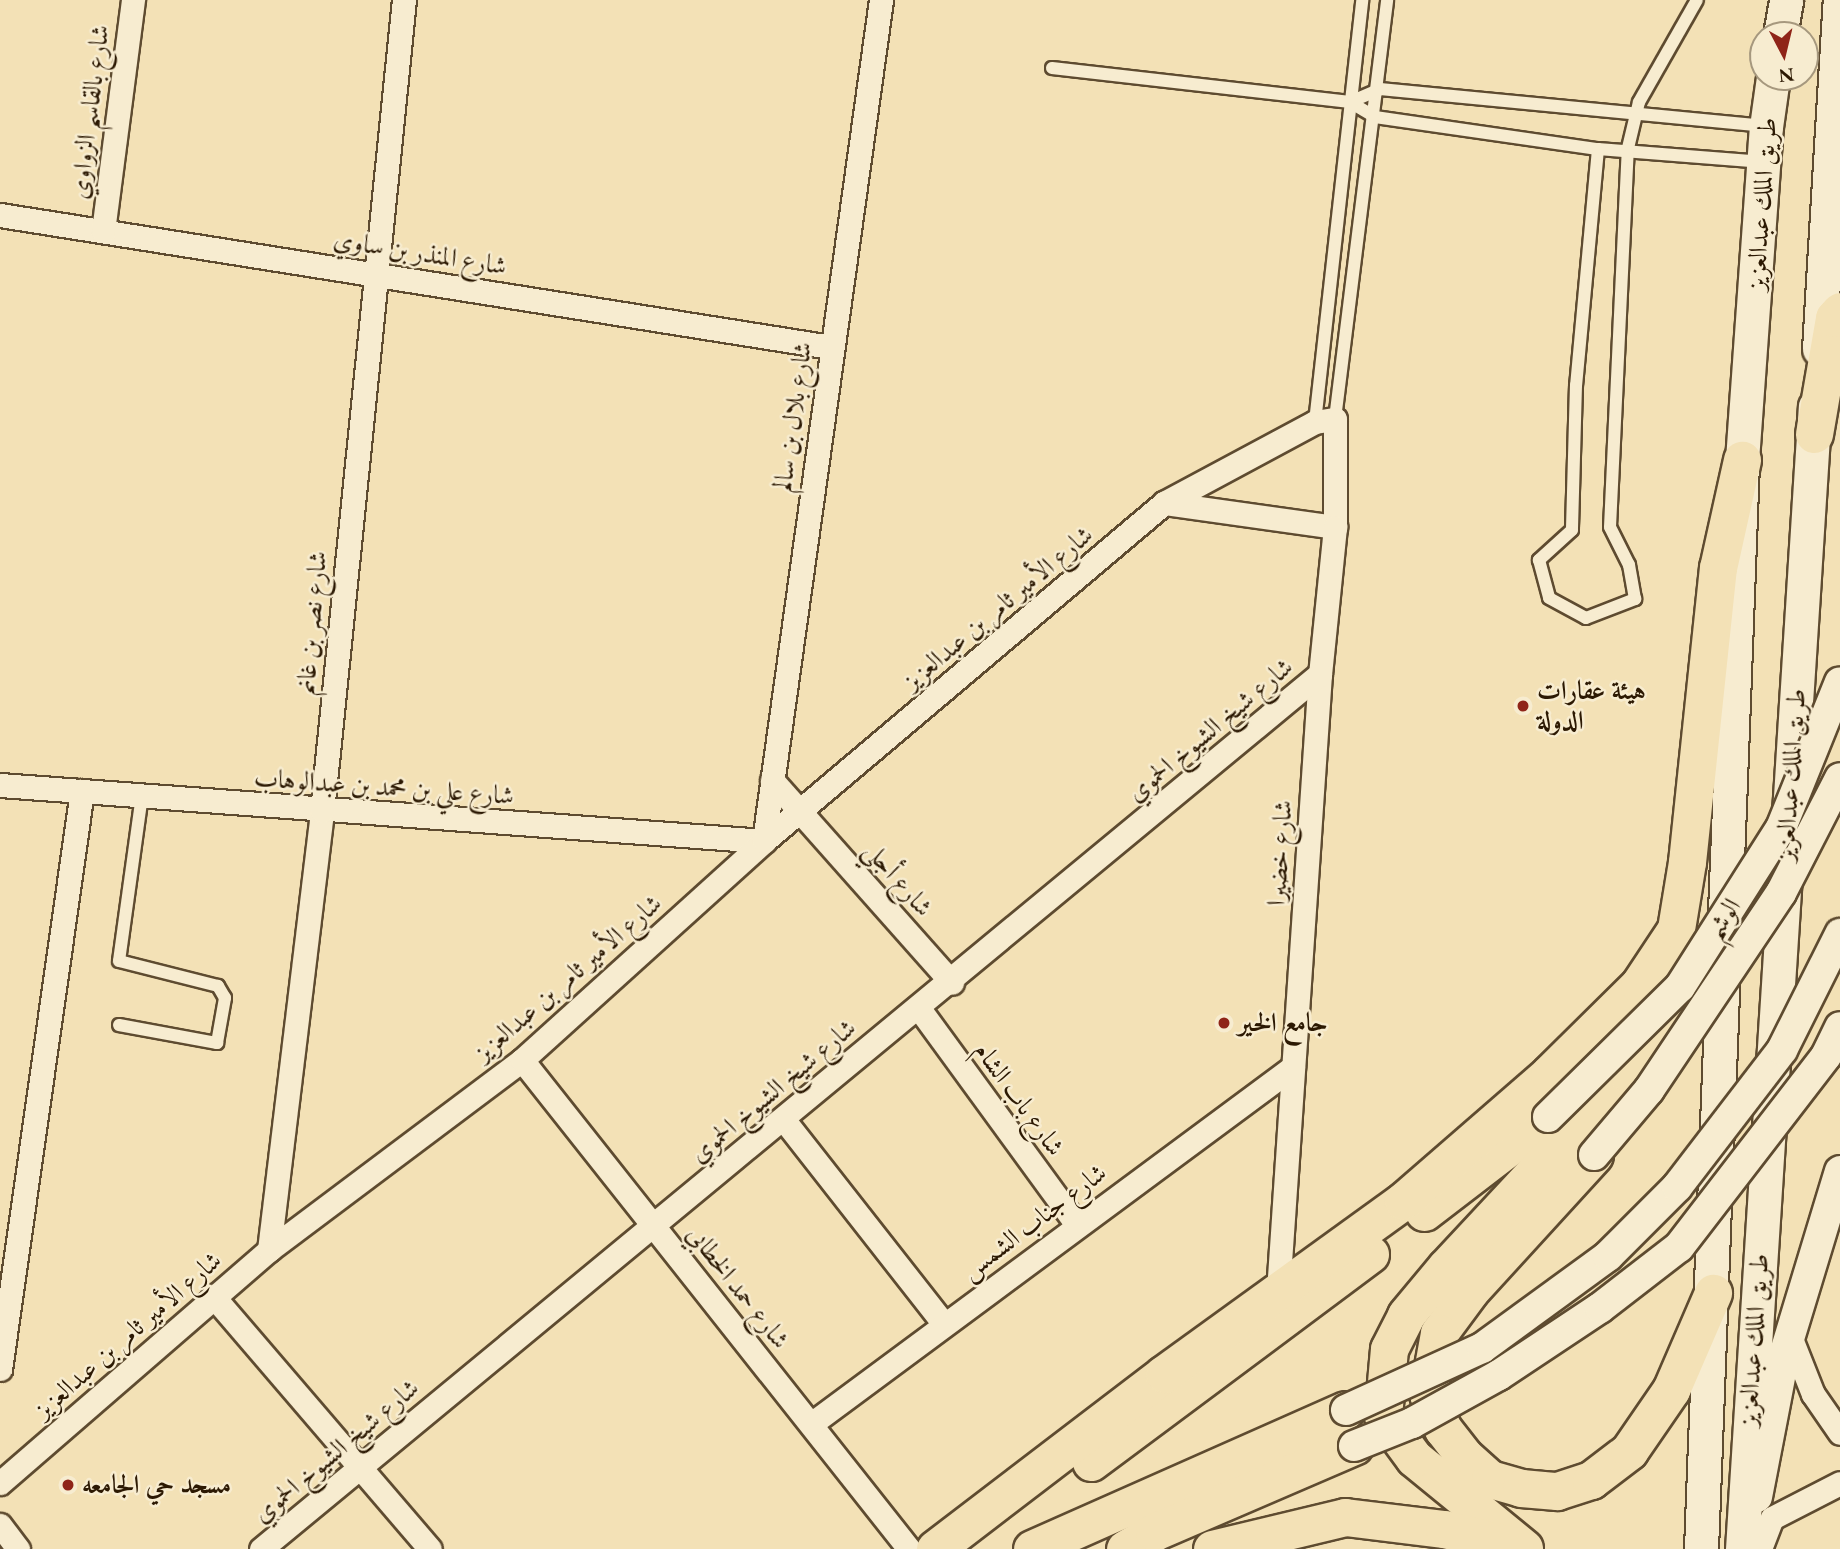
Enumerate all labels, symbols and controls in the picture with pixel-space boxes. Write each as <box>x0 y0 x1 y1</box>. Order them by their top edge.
north arrow <box>1749 21 1819 91</box>
street label: شارع بالقاسم الزواوي <box>64 23 116 201</box>
text: N <box>1777 62 1796 89</box>
street label: طريق الملك عبدالعزيز <box>1740 116 1784 292</box>
street label: شارع المنذر بن ساوي <box>331 224 509 282</box>
street label: شارع بلال بن سالم <box>767 340 819 494</box>
street label: شارع الأمير ثامر بن عبدالعزيز <box>897 519 1099 697</box>
street label: شارع نصر بن غانم <box>290 550 334 696</box>
street label: شارع شيخ الشيوخ الحموي <box>1121 651 1299 809</box>
place label: هيئة عقارات الدولة <box>1537 675 1646 736</box>
street label: طريق الملك عبدالعزيز <box>1769 687 1813 863</box>
marker: هيئة عقارات الدولة <box>1515 698 1531 714</box>
street label: شارع علي بن محمد بن عبدالوهاب <box>253 762 515 812</box>
street label: شارع خضيرا <box>1261 799 1299 907</box>
street label: شارع أجلي <box>857 835 939 923</box>
street label: شارع الأمير ثامر بن عبدالعزيز <box>468 888 668 1068</box>
street label: الوشم <box>1698 893 1748 945</box>
place label: جامع الخير <box>1238 1007 1328 1039</box>
street label: شارع شيخ الشيوخ الحموي <box>684 1012 862 1170</box>
marker: جامع الخير <box>1216 1015 1232 1031</box>
street label: شارع باب الشام <box>967 1036 1071 1162</box>
street label: شارع جناب الشمس <box>955 1157 1113 1287</box>
street label: شارع حمد الخطابي <box>680 1219 796 1355</box>
street label: شارع الأمير ثامر بن عبدالعزيز <box>28 1245 228 1425</box>
street label: طريق الملك عبدالعزيز <box>1732 1252 1776 1428</box>
street label: شارع شيخ الشيوخ الحموي <box>247 1372 425 1530</box>
place label: مسجد حي الجامعه <box>82 1469 231 1501</box>
marker: مسجد حي الجامعه <box>60 1477 76 1493</box>

